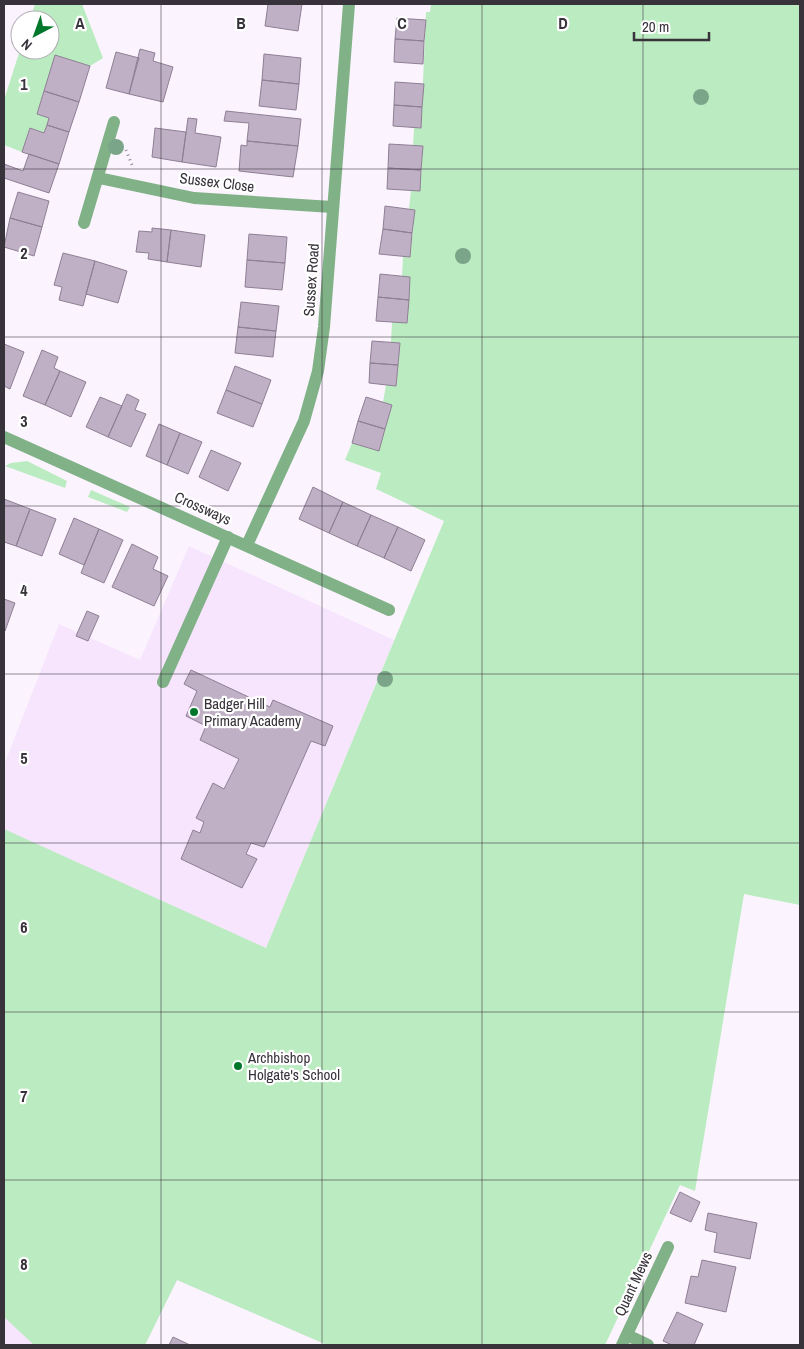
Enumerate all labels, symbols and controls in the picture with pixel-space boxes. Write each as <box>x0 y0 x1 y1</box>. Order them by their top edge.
north arrow <box>10 10 60 60</box>
scale bar <box>634 10 709 42</box>
text: A <box>75 12 85 34</box>
text: B <box>236 12 246 34</box>
text: C <box>397 12 407 34</box>
text: D <box>558 12 568 34</box>
text: 20 m <box>642 16 669 37</box>
text: N <box>17 35 36 54</box>
text: 1 <box>20 73 28 95</box>
street label: Sussex Close <box>178 167 256 197</box>
text: 2 <box>20 242 28 264</box>
street label: Sussex Road <box>298 243 324 317</box>
text: 3 <box>20 410 28 432</box>
street label: Crossways <box>171 486 235 530</box>
text: 4 <box>20 579 28 601</box>
place label: Badger Hill Primary Academy <box>204 693 302 731</box>
marker: Badger Hill Primary Academy <box>188 706 200 718</box>
text: 5 <box>20 747 28 769</box>
text: 6 <box>20 916 28 938</box>
place label: Archbishop Holgate's School <box>247 1047 340 1085</box>
marker: Archbishop Holgate's School <box>232 1060 244 1072</box>
text: 7 <box>20 1085 28 1107</box>
street label: Quant Mews <box>609 1248 657 1320</box>
text: 8 <box>20 1253 28 1275</box>

